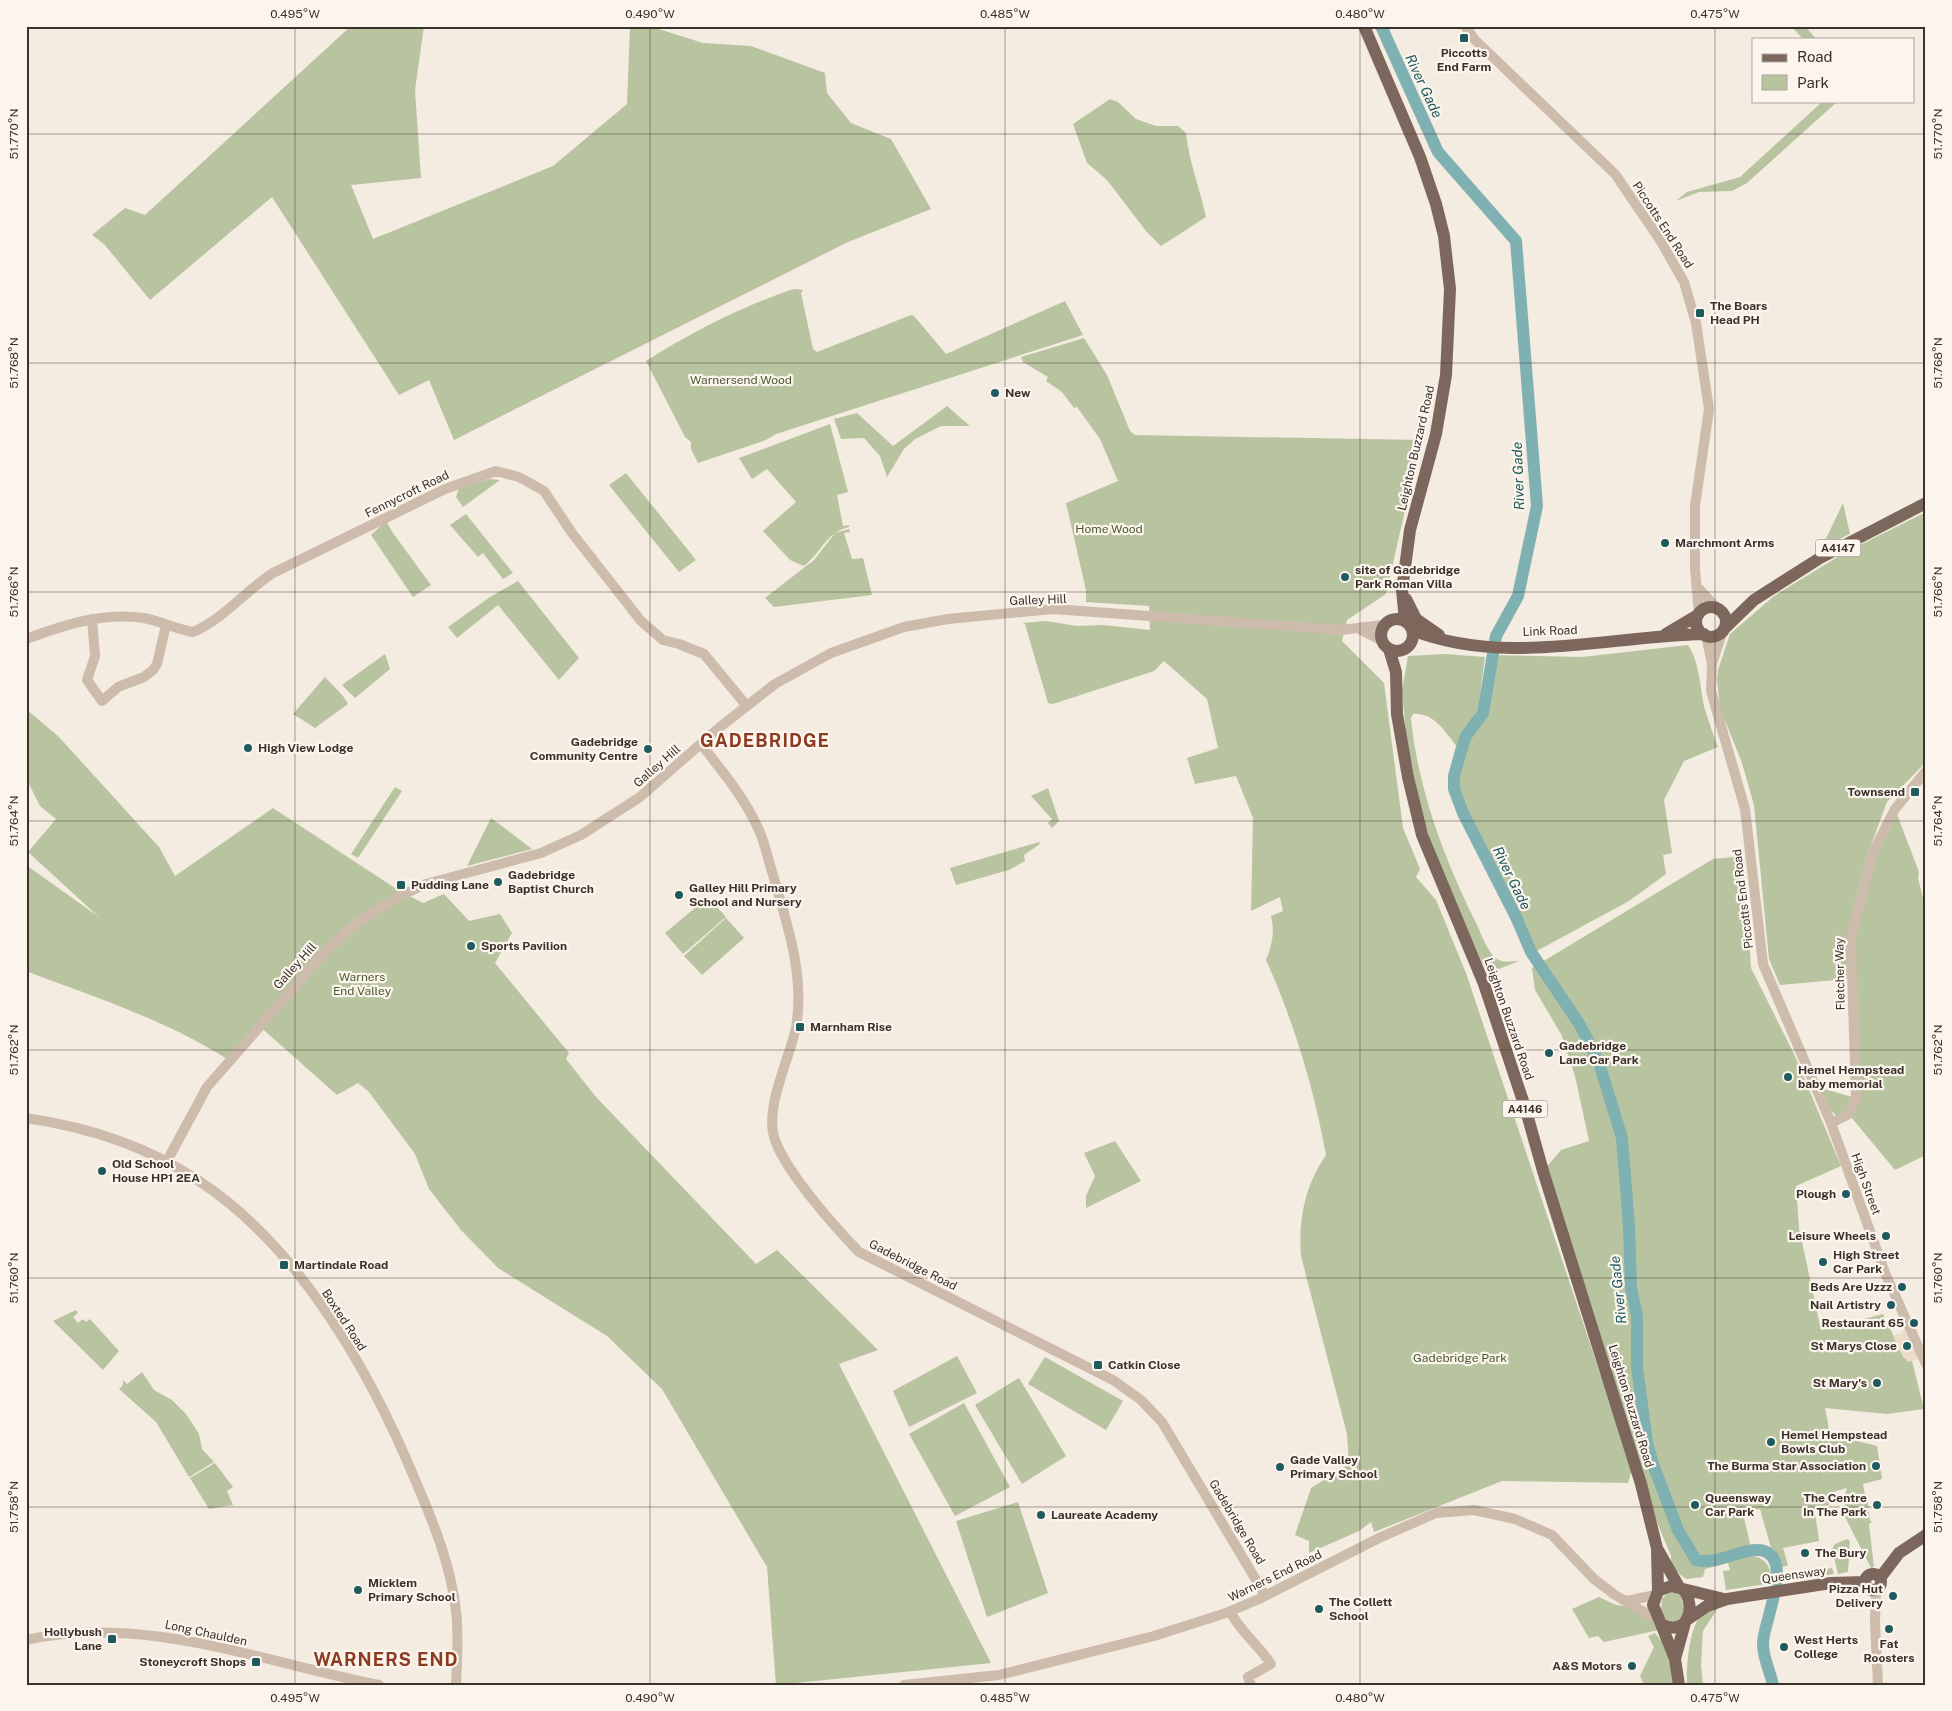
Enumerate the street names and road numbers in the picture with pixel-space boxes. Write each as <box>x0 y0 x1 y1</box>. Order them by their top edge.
street label: Piccotts End Road <box>1630 179 1696 271</box>
street label: Leighton Buzzard Road <box>1395 384 1437 512</box>
street label: Fennycroft Road <box>363 468 451 520</box>
road number: A4147 <box>1816 540 1860 556</box>
street label: Galley Hill <box>1009 592 1067 608</box>
street label: Link Road <box>1522 623 1578 639</box>
street label: Galley Hill <box>631 742 684 790</box>
street label: Piccotts End Road <box>1730 848 1756 950</box>
street label: Fletcher Way <box>1832 937 1848 1010</box>
street label: Galley Hill <box>271 940 320 992</box>
street label: Leighton Buzzard Road <box>1482 956 1536 1082</box>
road number: A4146 <box>1502 1100 1548 1118</box>
street label: High Street <box>1848 1151 1884 1217</box>
street label: Gadebridge Road <box>867 1237 959 1293</box>
street label: Boxted Road <box>319 1287 369 1353</box>
street label: Leighton Buzzard Road <box>1606 1343 1656 1469</box>
street label: Gadebridge Road <box>1206 1477 1268 1567</box>
street label: Warners End Road <box>1226 1547 1324 1605</box>
street label: Queensway <box>1761 1563 1827 1586</box>
street label: Long Chaulden <box>164 1617 249 1649</box>

